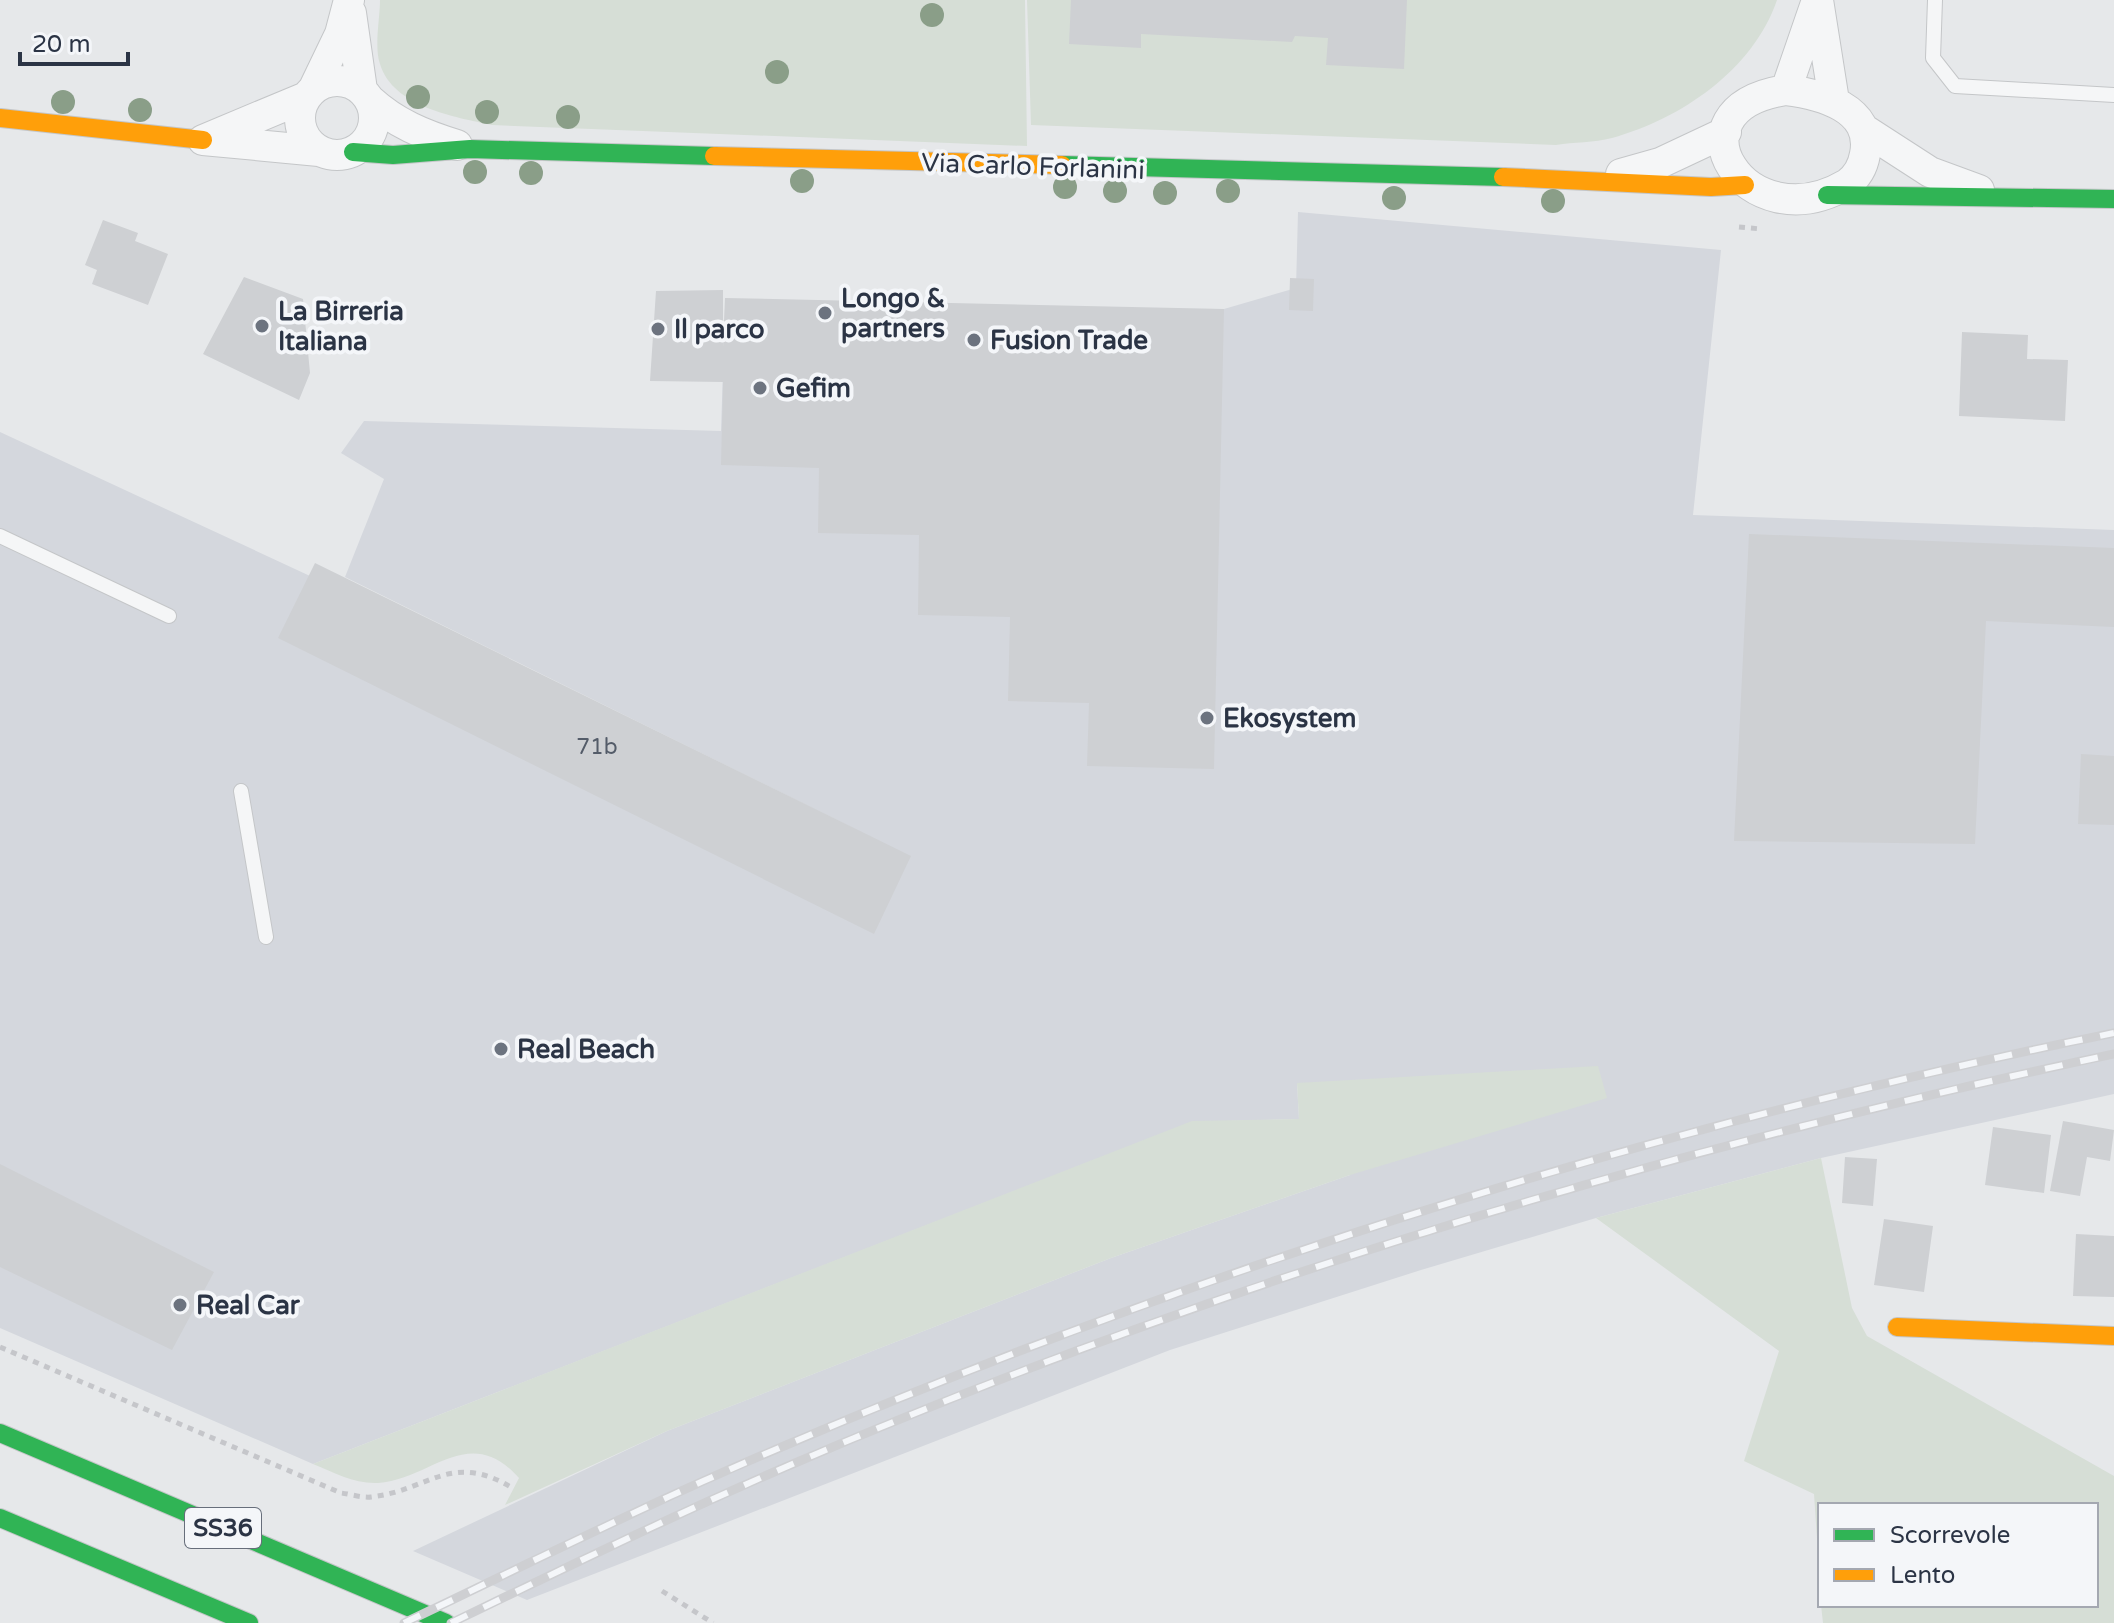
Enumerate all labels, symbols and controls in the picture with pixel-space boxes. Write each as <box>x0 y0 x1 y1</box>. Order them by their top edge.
scale bar <box>20 16 128 66</box>
text: 20 m <box>32 30 90 59</box>
street label: Via Carlo Forlanini <box>921 147 1145 186</box>
place label: Longo & partners <box>841 283 946 344</box>
place label: La Birreria Italiana <box>278 296 404 357</box>
marker: Longo & partners <box>816 304 834 322</box>
place label: Il parco <box>674 314 765 345</box>
marker: La Birreria Italiana <box>253 317 271 335</box>
marker: Il parco <box>649 320 667 338</box>
place label: Fusion Trade <box>990 325 1148 356</box>
marker: Fusion Trade <box>965 331 983 349</box>
place label: Gefim <box>776 373 851 404</box>
marker: Gefim <box>751 379 769 397</box>
place label: Ekosystem <box>1223 703 1356 734</box>
marker: Ekosystem <box>1198 709 1216 727</box>
house number: 71b <box>576 734 618 760</box>
place label: Real Beach <box>517 1034 655 1065</box>
marker: Real Beach <box>492 1040 510 1058</box>
place label: Real Car <box>196 1290 301 1321</box>
marker: Real Car <box>171 1296 189 1314</box>
legend <box>1818 1503 2098 1607</box>
road number: SS36 <box>185 1508 261 1548</box>
text: Scorrevole <box>1890 1521 2010 1550</box>
text: Lento <box>1890 1561 1955 1590</box>

